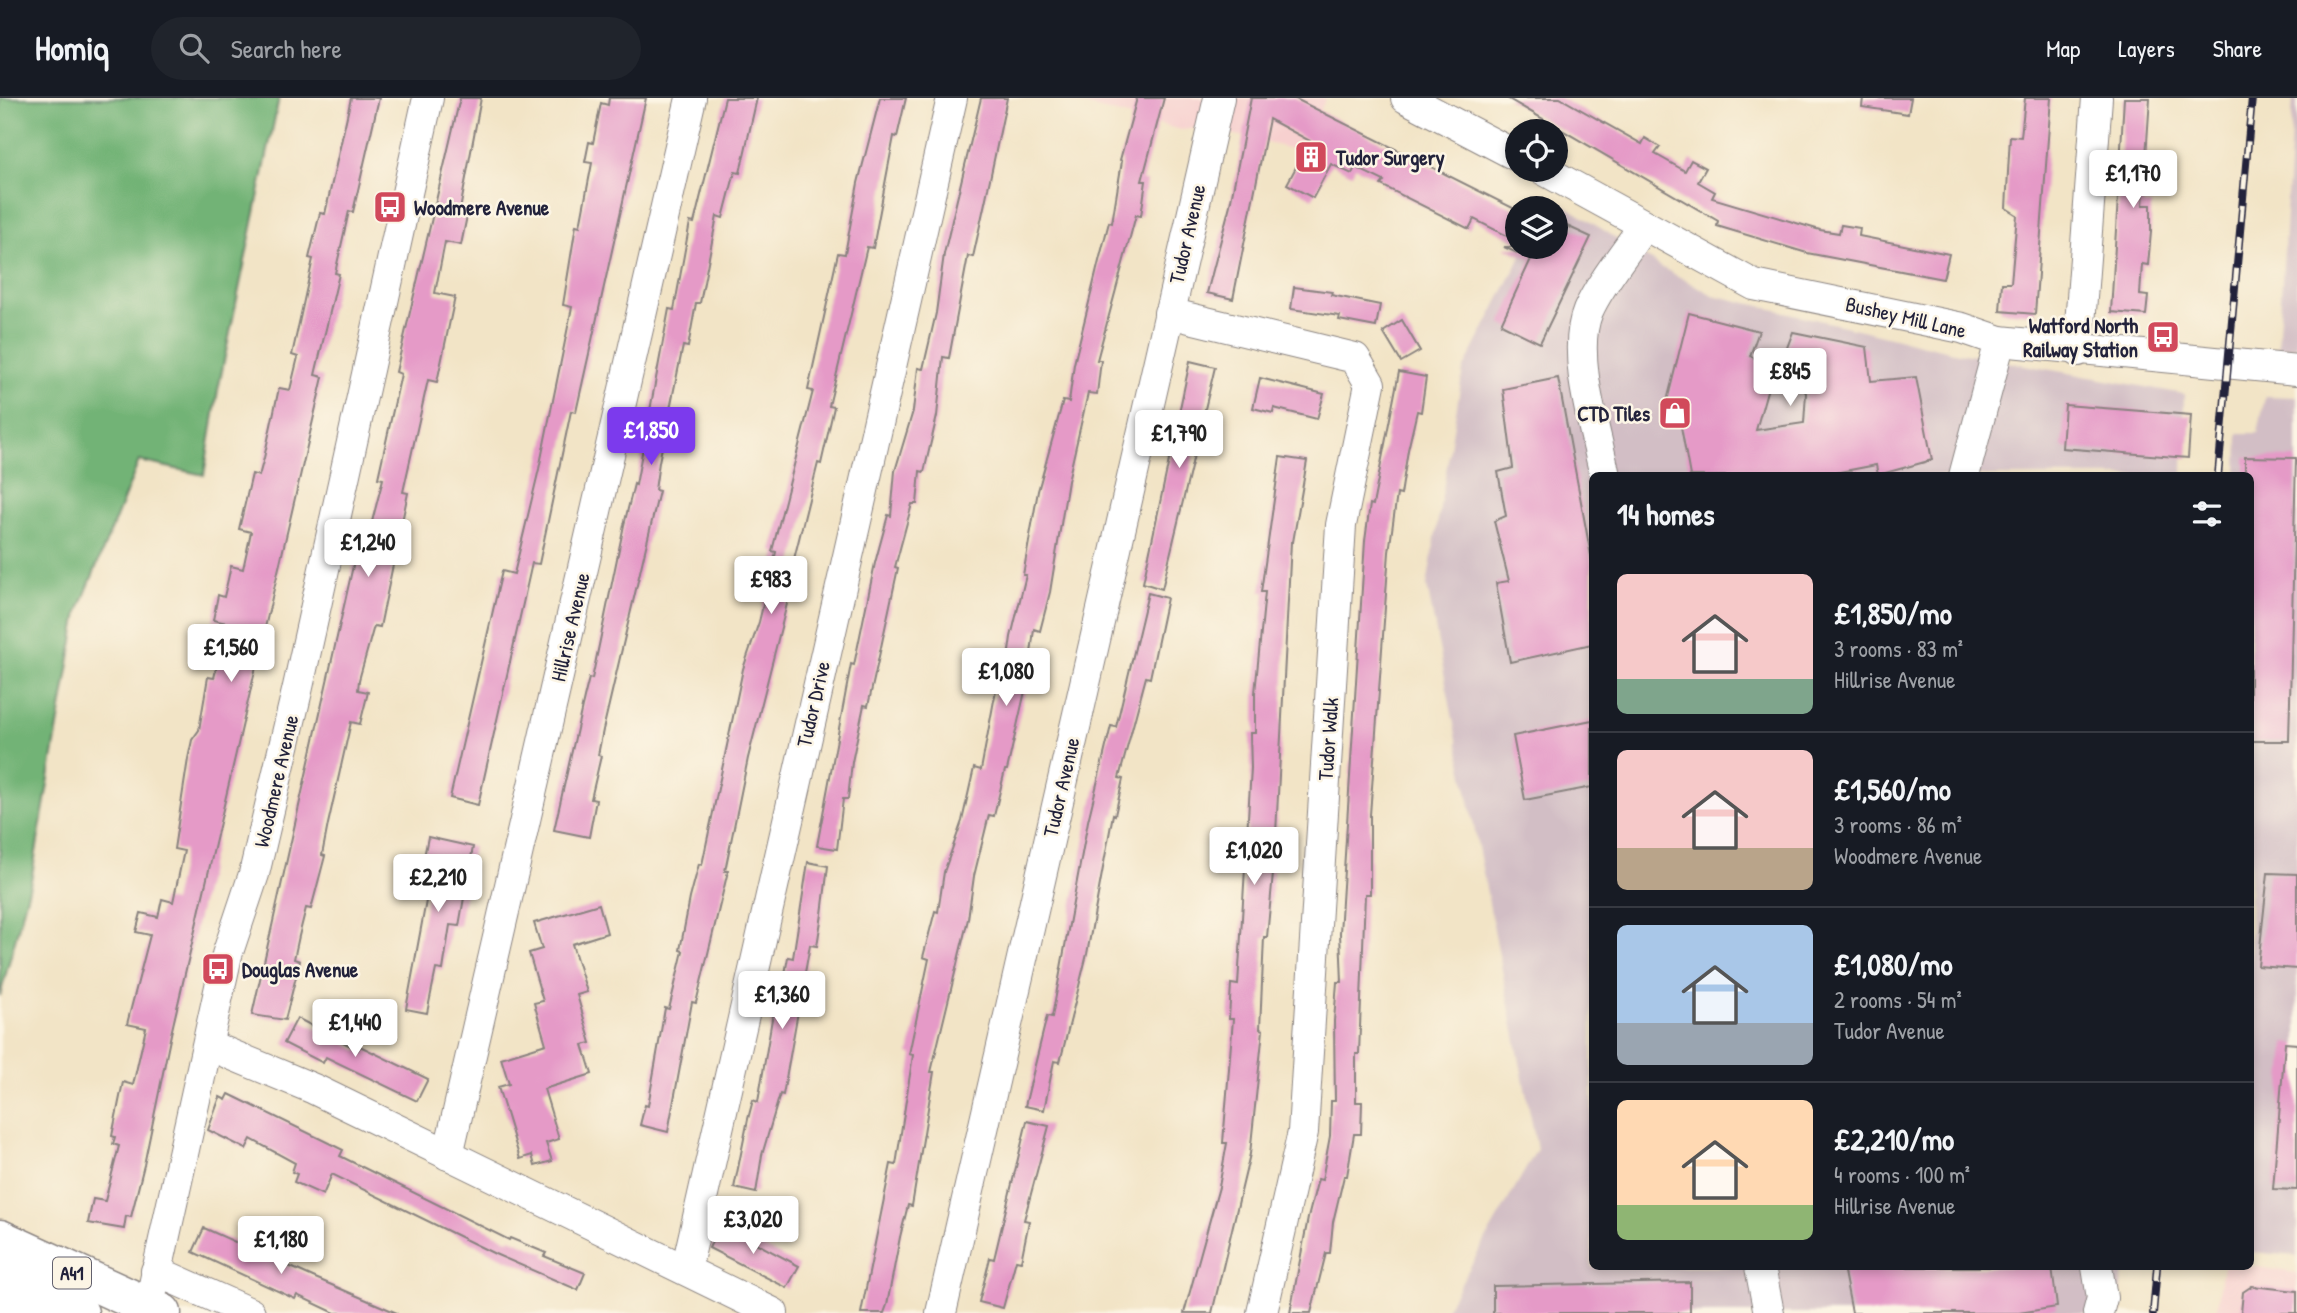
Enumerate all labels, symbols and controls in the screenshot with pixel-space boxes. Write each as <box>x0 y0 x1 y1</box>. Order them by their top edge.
search box <box>151 17 641 80</box>
text: Homiq <box>35 26 109 70</box>
icon: search <box>175 29 213 67</box>
text: Search here <box>231 31 342 66</box>
text: Map <box>2046 32 2080 64</box>
text: Layers <box>2118 32 2175 64</box>
text: Share <box>2213 32 2262 64</box>
map controls <box>1505 119 1568 259</box>
button: locate <box>1505 119 1568 182</box>
building icon: Tudor Surgery <box>1292 138 1330 176</box>
place label: Tudor Surgery <box>1335 143 1445 173</box>
pin: £1,170 <box>2076 150 2190 210</box>
text: £1,170 <box>2105 157 2161 188</box>
street label: Tudor Avenue <box>1162 182 1212 286</box>
bus stop icon: Woodmere Avenue <box>371 188 409 226</box>
place label: Woodmere Avenue <box>414 193 550 222</box>
button: layers <box>1505 196 1568 259</box>
street label: Bushey Mill Lane <box>1843 289 1969 345</box>
place label: Watford North Railway Station <box>2023 311 2138 365</box>
bus stop icon: Watford North Railway Station <box>2144 318 2182 356</box>
pin: £845 <box>1749 348 1831 408</box>
text: £845 <box>1770 355 1810 386</box>
shop icon: CTD Tiles <box>1656 394 1694 432</box>
place label: CTD Tiles <box>1577 399 1650 428</box>
pin: £1,850 <box>594 408 708 467</box>
pin: £1,790 <box>1122 410 1236 470</box>
text: £1,850 <box>623 414 679 445</box>
text: £1,790 <box>1151 417 1207 448</box>
text: 14 homes <box>1617 494 1715 534</box>
icon: filters <box>2188 495 2226 533</box>
pin: £1,240 <box>311 519 425 579</box>
text: £1,240 <box>340 526 396 557</box>
pin: £983 <box>730 556 812 616</box>
text: £983 <box>750 563 792 594</box>
street label: Hillrise Avenue <box>543 570 597 684</box>
text: £1,850/mo <box>1834 593 1952 633</box>
icon: home <box>1673 602 1757 686</box>
pin: £1,560 <box>174 624 288 684</box>
text: £1,560 <box>204 631 258 662</box>
text: 3 rooms · 83 m² <box>1834 633 1963 664</box>
pin: £1,080 <box>949 648 1063 708</box>
text: £1,080 <box>978 655 1034 686</box>
street label: Tudor Drive <box>789 658 837 750</box>
text: Hillrise Avenue <box>1834 664 1955 695</box>
street label: Tudor Walk <box>1311 696 1345 782</box>
street label: Woodmere Avenue <box>247 712 305 850</box>
street label: Tudor Avenue <box>1036 735 1086 839</box>
text: £1,560/mo <box>1834 769 1951 809</box>
icon: home <box>1673 778 1757 862</box>
text: 3 rooms · 86 m² <box>1834 809 1962 840</box>
pin: £1,020 <box>1197 828 1311 887</box>
text: £1,020 <box>1225 834 1283 865</box>
text: Woodmere Avenue <box>1834 840 1982 871</box>
pin: £2,210 <box>381 854 495 914</box>
text: £2,210 <box>409 861 467 892</box>
text: £1,080/mo <box>1834 944 1953 984</box>
bus stop icon: Douglas Avenue <box>199 950 237 988</box>
icon: home <box>1673 953 1757 1037</box>
place label: Douglas Avenue <box>242 955 359 985</box>
pin: £1,360 <box>725 972 839 1031</box>
text: £1,360 <box>754 978 810 1009</box>
text: 2 rooms · 54 m² <box>1834 984 1962 1015</box>
pin: £1,440 <box>298 1000 412 1059</box>
text: £1,440 <box>328 1006 382 1037</box>
text: Tudor Avenue <box>1834 1015 1945 1046</box>
text: £2,210/mo <box>1834 1119 1954 1159</box>
icon: home <box>1673 1128 1757 1212</box>
text: 4 rooms · 100 m² <box>1834 1159 1970 1190</box>
text: Hillrise Avenue <box>1834 1190 1955 1221</box>
pin: £3,020 <box>696 1196 810 1256</box>
text: £3,020 <box>724 1203 782 1234</box>
pin: £1,180 <box>224 1216 338 1276</box>
text: £1,180 <box>254 1223 308 1254</box>
road number: A41 <box>53 1258 91 1288</box>

